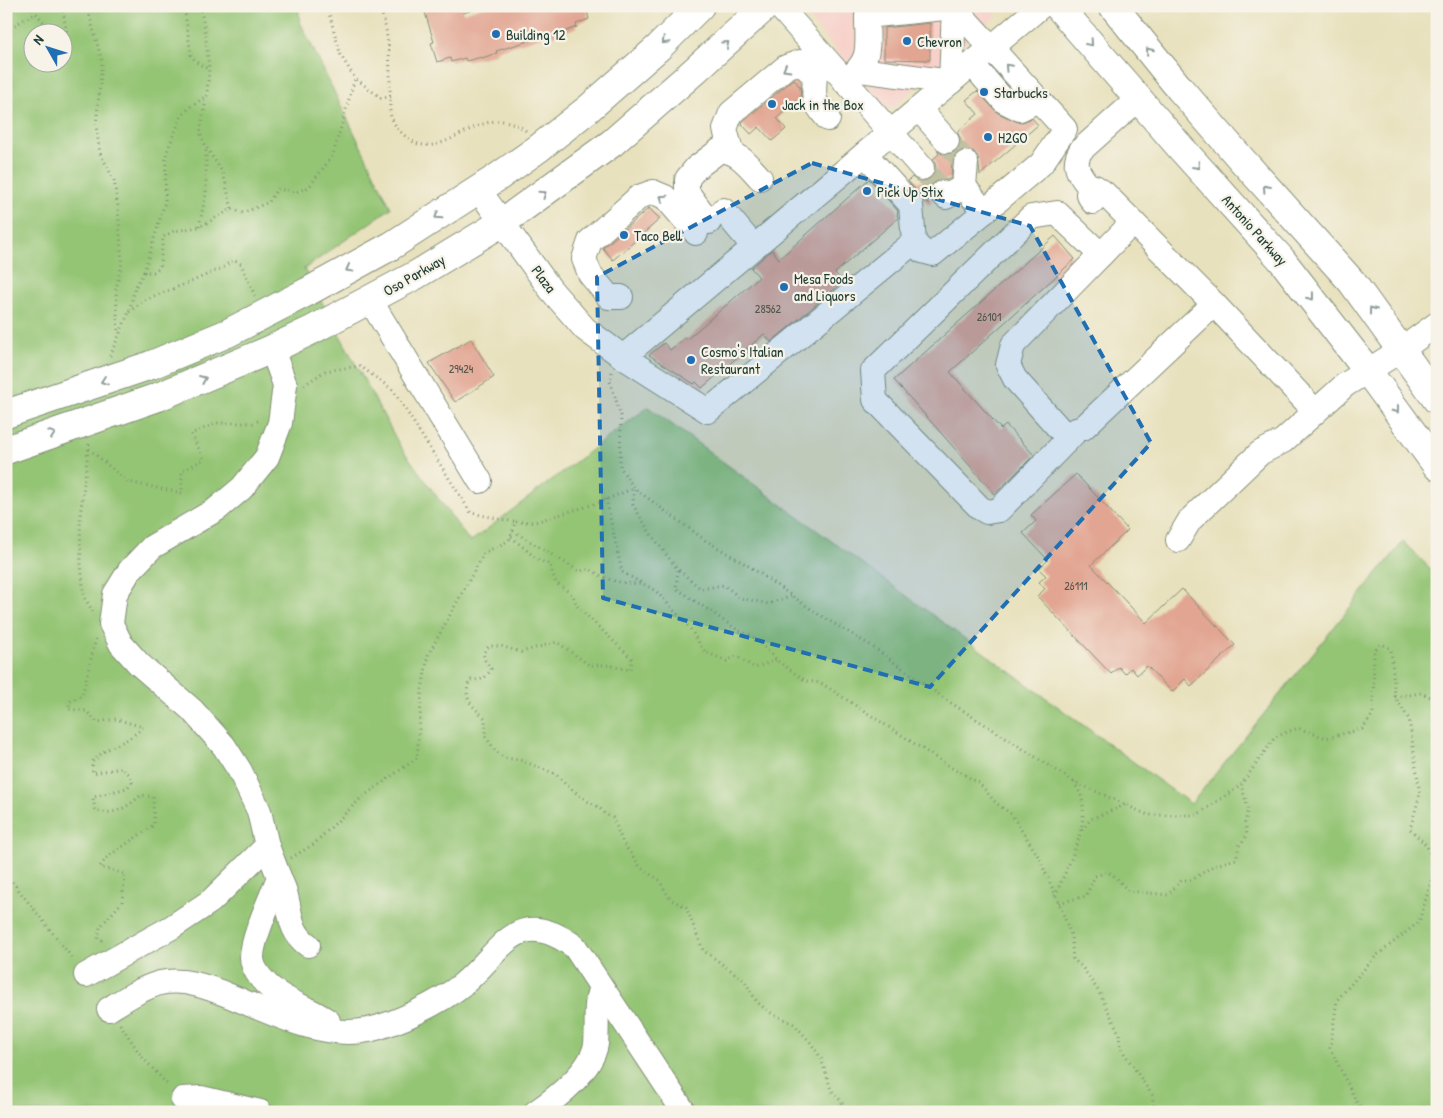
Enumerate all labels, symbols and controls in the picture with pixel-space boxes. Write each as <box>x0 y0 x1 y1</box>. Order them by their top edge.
north arrow <box>22 22 72 72</box>
place label: Building 12 <box>506 24 566 45</box>
marker: Building 12 <box>490 28 502 40</box>
text: N <box>28 30 48 48</box>
place label: Chevron <box>917 31 962 52</box>
one-way arrow <box>662 35 671 44</box>
marker: Chevron <box>901 35 913 47</box>
one-way arrow <box>1084 37 1093 46</box>
one-way arrow <box>720 41 729 50</box>
one-way arrow <box>1146 48 1155 57</box>
one-way arrow <box>782 62 791 72</box>
one-way arrow <box>1005 64 1014 73</box>
place label: Starbucks <box>994 82 1048 103</box>
marker: Starbucks <box>978 86 990 98</box>
place label: Jack in the Box <box>782 94 864 115</box>
marker: Jack in the Box <box>766 98 778 110</box>
place label: H2GO <box>998 127 1028 148</box>
marker: H2GO <box>982 131 994 143</box>
one-way arrow <box>1191 160 1200 169</box>
place label: Pick Up Stix <box>877 181 944 202</box>
one-way arrow <box>1263 184 1272 193</box>
marker: Pick Up Stix <box>861 185 873 197</box>
street label: Antonio Parkway <box>1217 190 1293 270</box>
one-way arrow <box>537 191 547 200</box>
one-way arrow <box>659 195 669 204</box>
one-way arrow <box>434 209 443 219</box>
place label: Taco Bell <box>634 225 683 246</box>
marker: Taco Bell <box>618 229 630 241</box>
street label: Oso Parkway <box>379 249 449 301</box>
street label: Plaza <box>527 261 561 297</box>
one-way arrow <box>345 263 354 273</box>
place label: Mesa Foods and Liquors <box>794 268 856 306</box>
marker: Mesa Foods and Liquors <box>778 281 790 293</box>
one-way arrow <box>1305 291 1314 301</box>
house number: 28562 <box>755 300 782 317</box>
one-way arrow <box>1369 307 1379 316</box>
house number: 26101 <box>977 308 1001 325</box>
place label: Cosmo's Italian Restaurant <box>701 341 784 379</box>
marker: Cosmo's Italian Restaurant <box>685 354 697 366</box>
house number: 29424 <box>449 360 474 377</box>
one-way arrow <box>198 374 207 385</box>
one-way arrow <box>101 375 109 385</box>
one-way arrow <box>1390 404 1399 414</box>
one-way arrow <box>48 430 56 440</box>
house number: 26111 <box>1064 577 1088 594</box>

